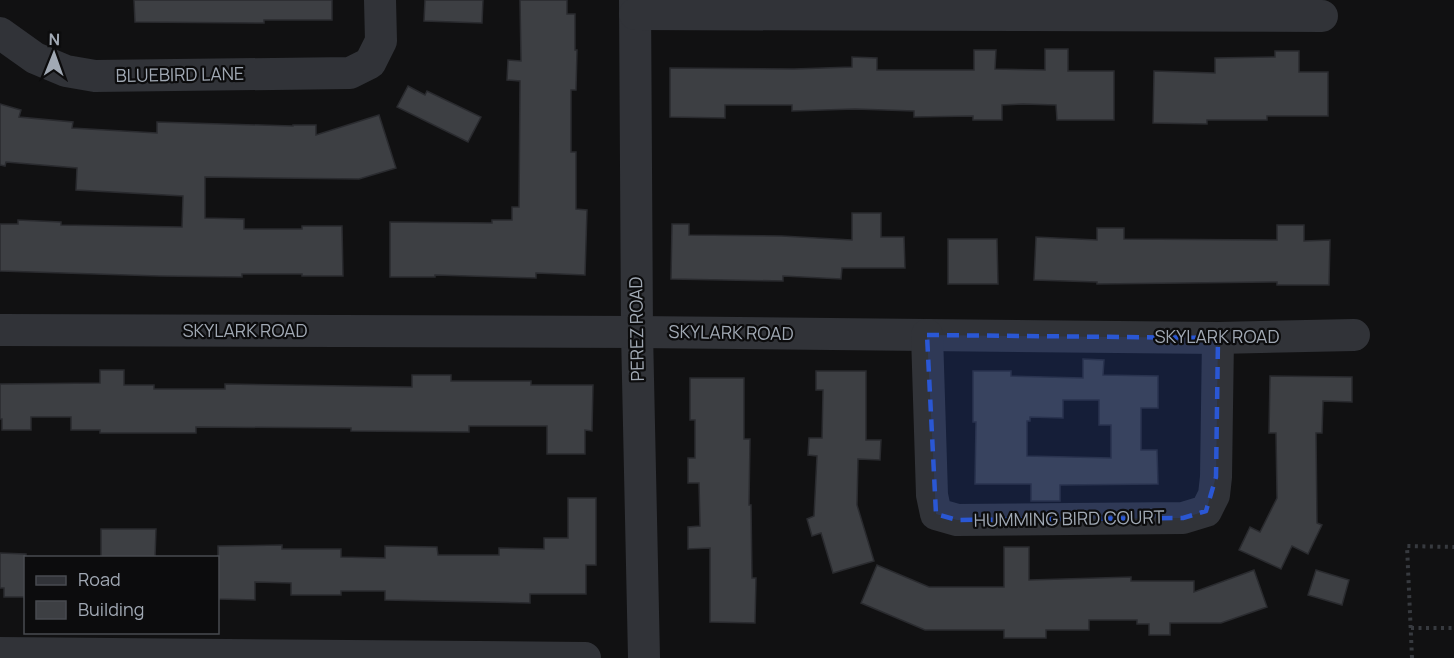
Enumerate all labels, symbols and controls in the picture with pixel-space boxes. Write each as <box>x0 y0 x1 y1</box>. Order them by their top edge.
north arrow <box>24 24 84 84</box>
text: N <box>48 28 60 50</box>
street label: BLUEBIRD LANE <box>115 61 244 87</box>
street label: PEREZ ROAD <box>623 276 649 382</box>
street label: SKYLARK ROAD <box>182 318 308 342</box>
street label: SKYLARK ROAD <box>668 319 794 345</box>
street label: SKYLARK ROAD <box>1154 324 1280 348</box>
street label: HUMMING BIRD COURT <box>973 504 1165 532</box>
legend <box>24 556 219 634</box>
text: Road <box>78 567 121 591</box>
text: Building <box>78 597 144 621</box>

